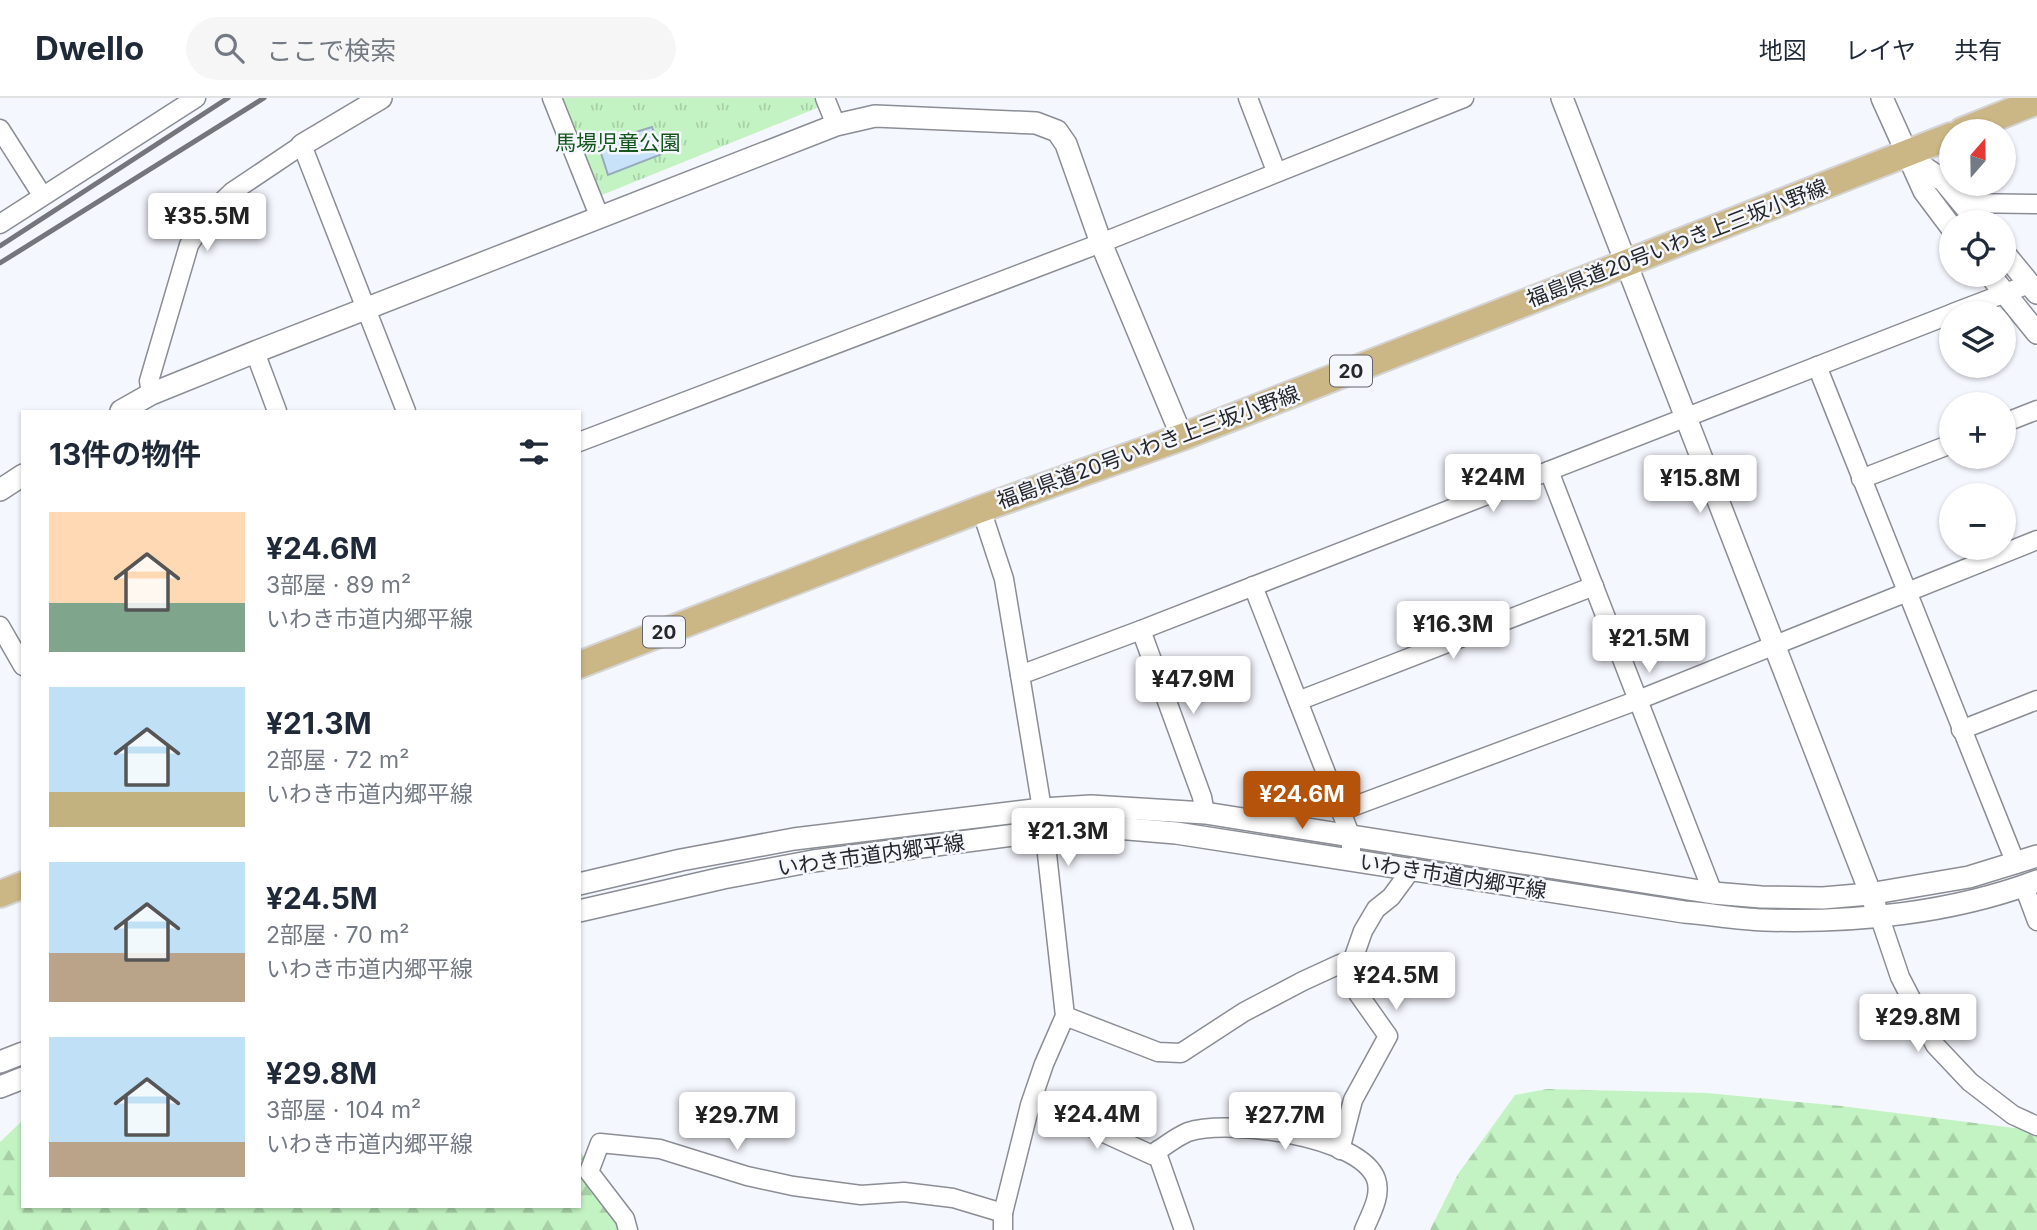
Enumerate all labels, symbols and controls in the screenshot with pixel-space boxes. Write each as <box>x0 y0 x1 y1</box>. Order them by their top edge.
search box <box>186 17 676 80</box>
text: Dwello <box>35 28 144 68</box>
icon: search <box>210 29 248 67</box>
text: ここで検索 <box>266 35 396 66</box>
text: 地図 <box>1759 36 1807 65</box>
text: レイヤ <box>1845 36 1916 65</box>
text: 共有 <box>1954 36 2002 65</box>
north arrow <box>1939 119 2016 196</box>
map controls <box>1939 119 2016 560</box>
park label: 馬場児童公園 <box>555 130 681 155</box>
street label: 福島県道20号いわき上三坂小野線 <box>1523 174 1831 312</box>
pin: ¥35.5M <box>150 194 264 253</box>
text: ¥35.5M <box>164 202 250 230</box>
button: locate <box>1939 210 2016 287</box>
button: layers <box>1939 301 2016 378</box>
road number: 20 <box>1330 356 1372 386</box>
street label: 福島県道20号いわき上三坂小野線 <box>993 381 1303 513</box>
button: + <box>1939 392 2016 469</box>
icon: filters <box>515 433 553 471</box>
text: 13件の物件 <box>49 436 201 472</box>
pin: ¥24M <box>1452 454 1534 514</box>
pin: ¥15.8M <box>1643 456 1757 515</box>
text: ¥24M <box>1461 463 1525 491</box>
text: ¥15.8M <box>1660 464 1740 492</box>
button: − <box>1939 483 2016 560</box>
text: ¥24.6M <box>266 530 377 566</box>
icon: home <box>105 540 189 624</box>
text: 3部屋 · 89 m² <box>266 571 411 599</box>
pin: ¥16.3M <box>1396 602 1510 661</box>
text: いわき市道内郷平線 <box>266 605 473 633</box>
text: ¥16.3M <box>1413 610 1493 638</box>
pin: ¥21.5M <box>1592 616 1706 675</box>
road number: 20 <box>643 617 685 648</box>
text: ¥21.5M <box>1608 624 1690 652</box>
pin: ¥47.9M <box>1136 656 1250 716</box>
text: ¥47.9M <box>1152 665 1234 693</box>
text: ¥21.3M <box>266 705 372 741</box>
icon: home <box>105 715 189 799</box>
text: 2部屋 · 72 m² <box>266 746 409 774</box>
pin: ¥24.6M <box>1245 772 1359 831</box>
text: いわき市道内郷平線 <box>266 780 473 808</box>
text: ¥24.6M <box>1259 780 1345 808</box>
pin: ¥21.3M <box>1011 808 1125 868</box>
text: ¥21.3M <box>1028 817 1108 845</box>
street label: いわき市道内郷平線 <box>776 829 966 881</box>
street label: いわき市道内郷平線 <box>1358 849 1548 903</box>
text: ¥24.5M <box>266 880 378 916</box>
icon: home <box>105 890 189 974</box>
text: 2部屋 · 70 m² <box>266 921 410 949</box>
pin: ¥24.5M <box>1339 953 1453 1012</box>
text: いわき市道内郷平線 <box>266 955 473 983</box>
text: ¥24.5M <box>1353 961 1439 989</box>
pin: ¥29.8M <box>1861 995 1975 1054</box>
text: ¥29.8M <box>1875 1003 1961 1031</box>
text: ¥29.8M <box>266 1055 377 1091</box>
icon: home <box>105 1065 189 1149</box>
pin: ¥24.4M <box>1040 1091 1154 1151</box>
pin: ¥29.7M <box>680 1093 794 1152</box>
pin: ¥27.7M <box>1228 1093 1342 1152</box>
text: 3部屋 · 104 m² <box>266 1096 421 1124</box>
text: ¥24.4M <box>1054 1100 1140 1128</box>
text: ¥29.7M <box>695 1101 779 1129</box>
text: ¥27.7M <box>1245 1101 1325 1129</box>
text: いわき市道内郷平線 <box>266 1130 473 1158</box>

